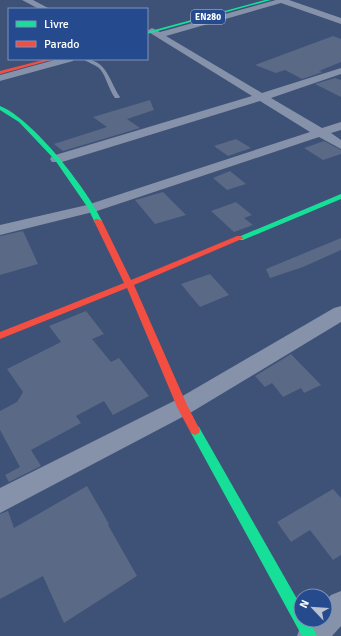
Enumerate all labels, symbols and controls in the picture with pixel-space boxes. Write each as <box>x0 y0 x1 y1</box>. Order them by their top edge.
legend <box>8 8 148 60</box>
road number: EN280 <box>191 10 225 24</box>
text: Livre <box>44 17 69 32</box>
text: Parado <box>44 37 80 52</box>
north arrow <box>293 588 333 628</box>
text: N <box>297 598 312 610</box>

